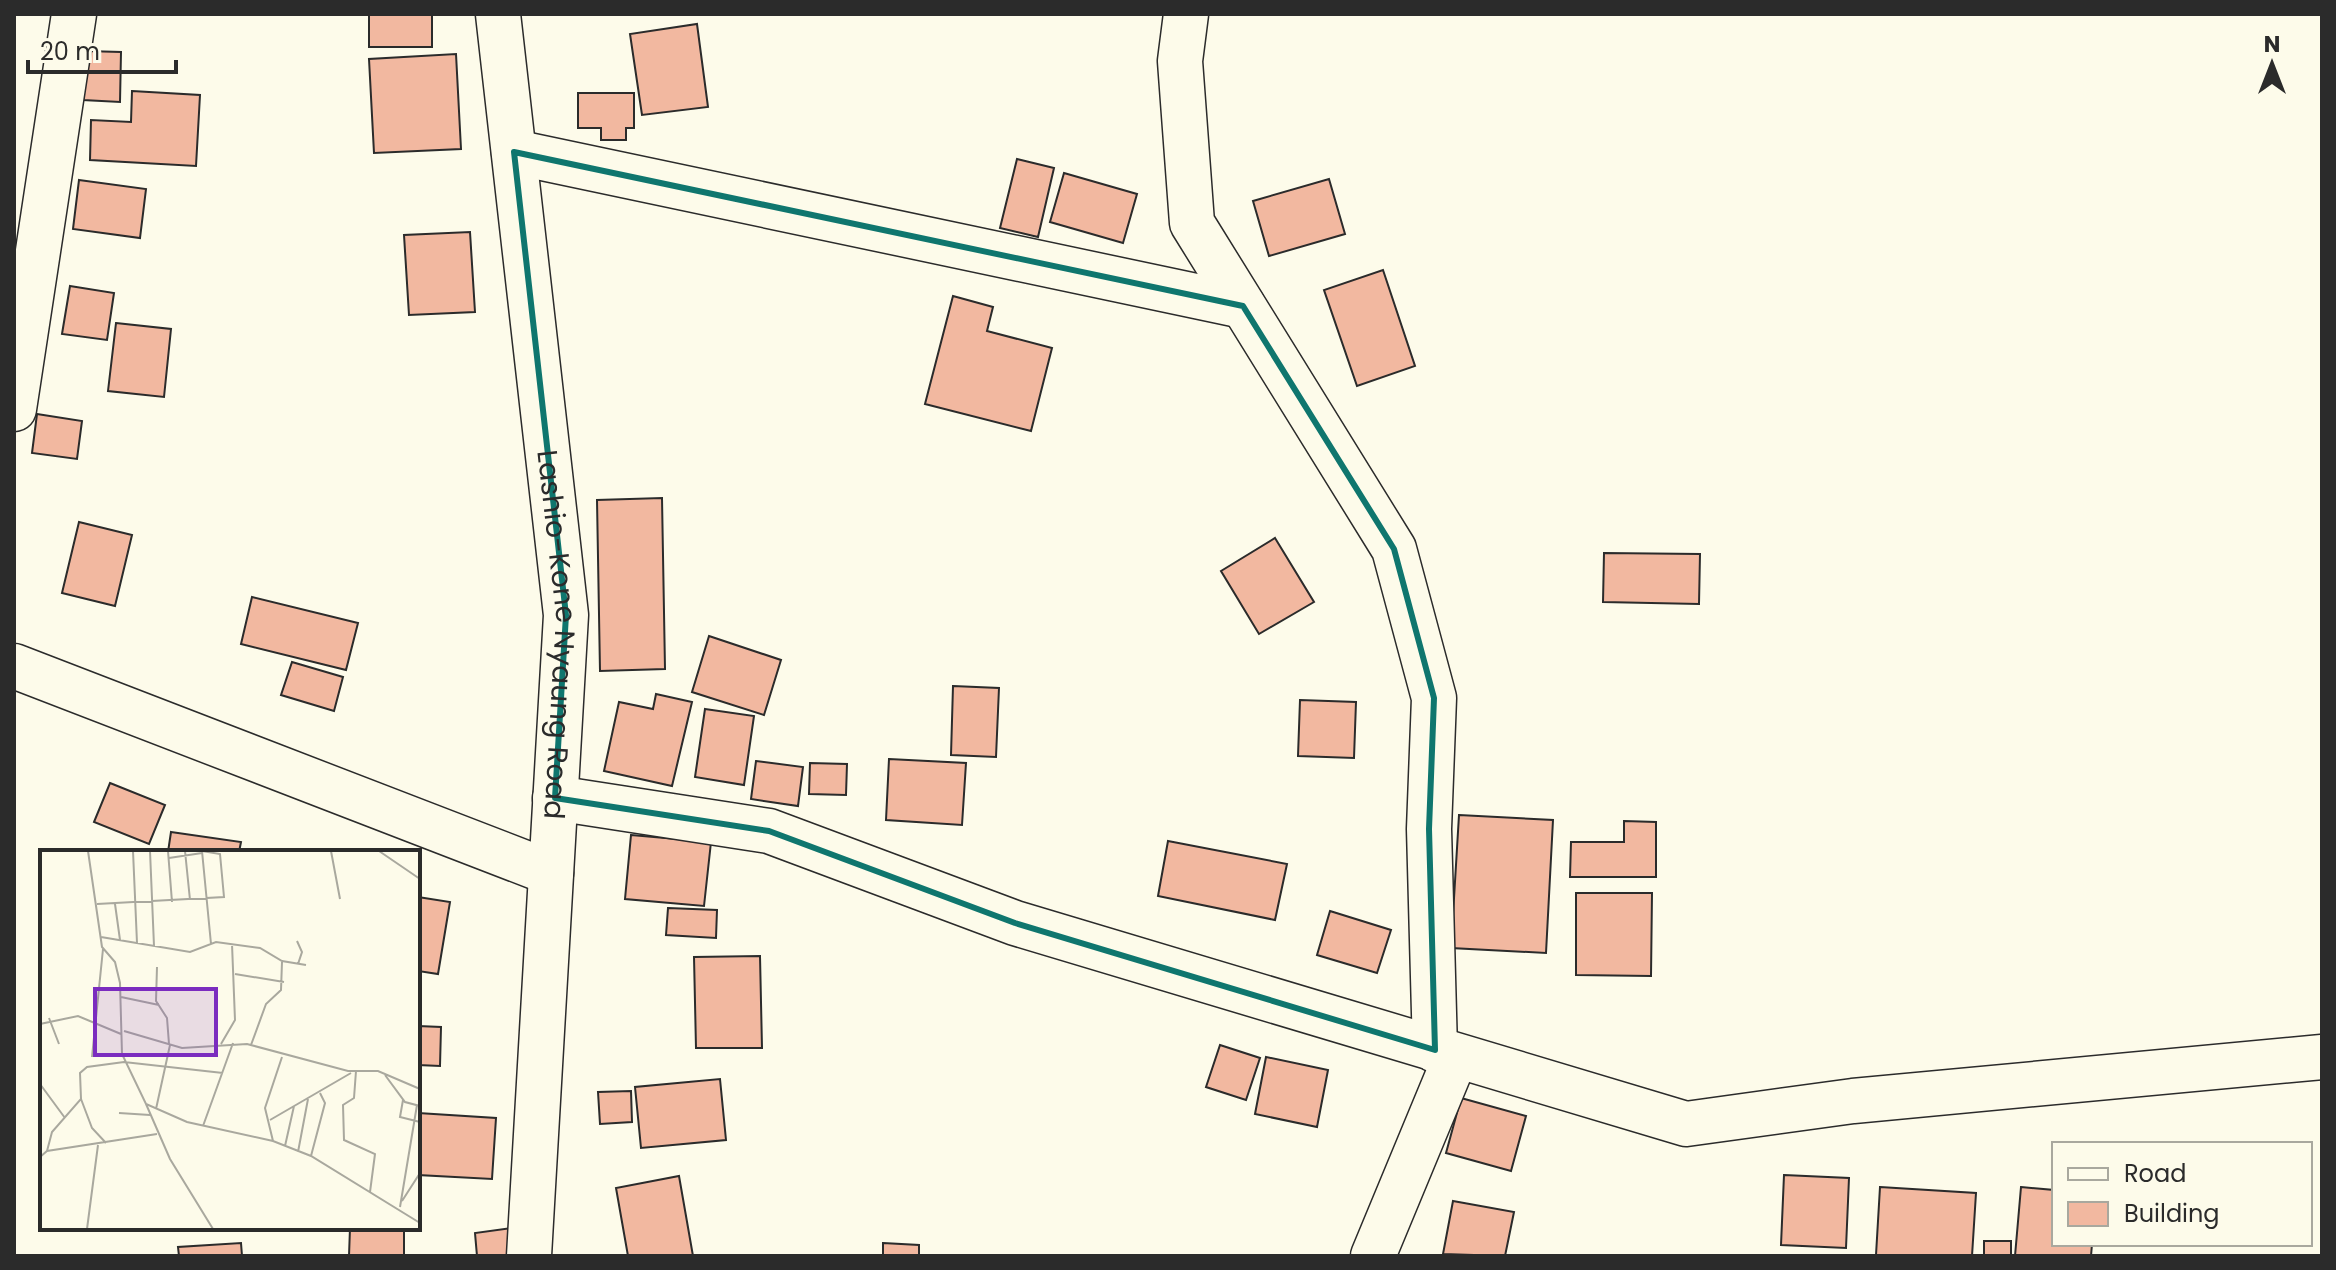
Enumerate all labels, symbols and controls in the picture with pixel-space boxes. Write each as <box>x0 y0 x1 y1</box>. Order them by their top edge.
scale bar <box>28 24 176 74</box>
north arrow <box>2232 24 2312 104</box>
text: N <box>2264 29 2280 60</box>
text: 20 m <box>40 35 100 68</box>
street label: Lashio-Kone Nyaung Road <box>528 448 586 820</box>
inset map <box>40 850 420 1230</box>
legend <box>2052 1142 2312 1246</box>
text: Road <box>2124 1157 2186 1190</box>
text: Building <box>2124 1197 2220 1230</box>

